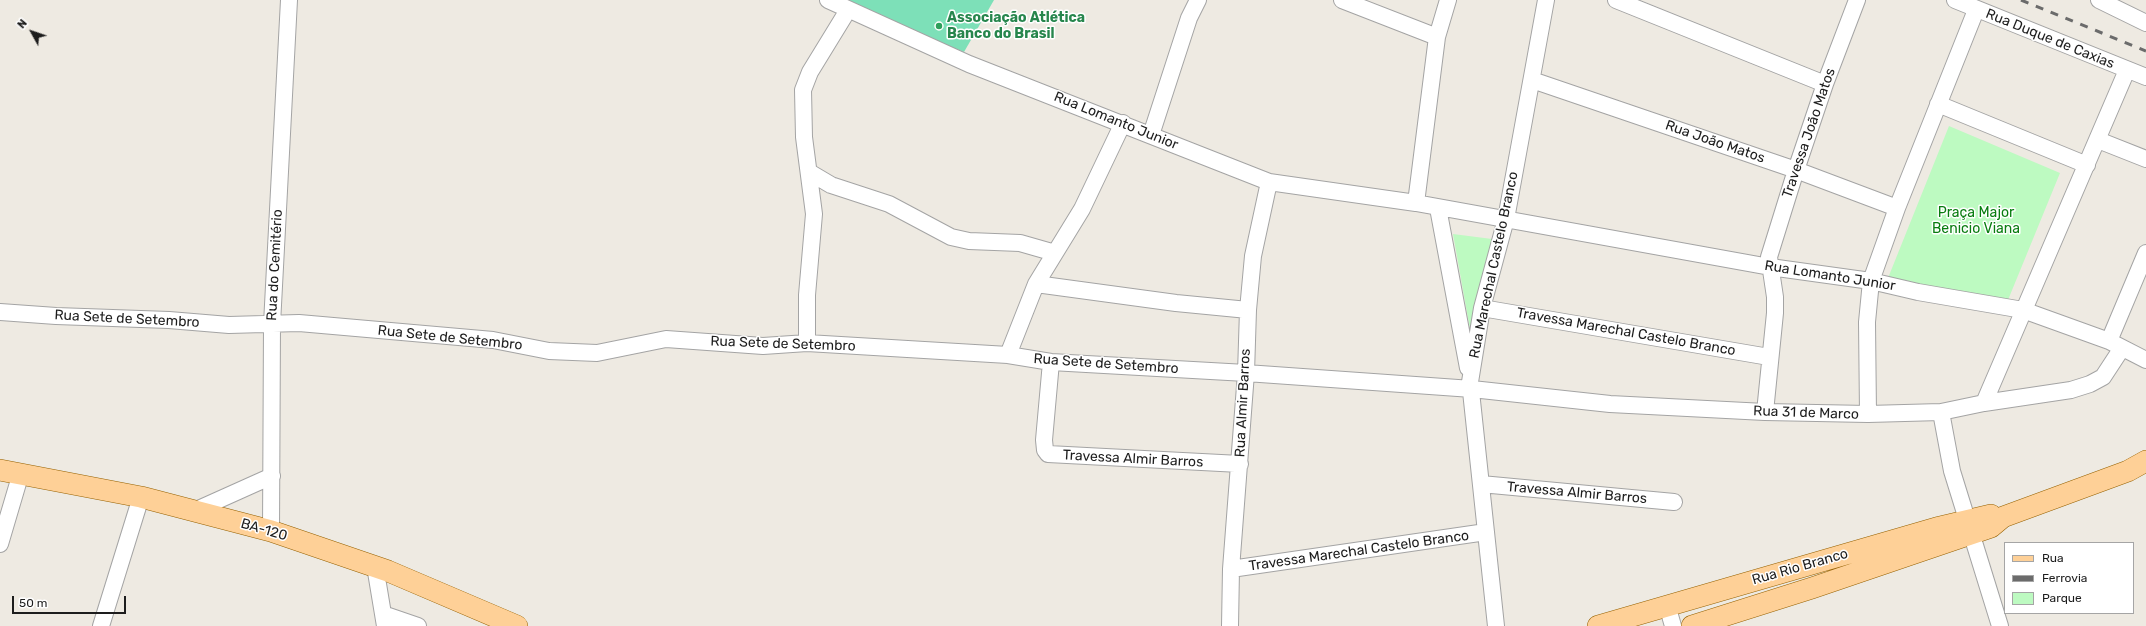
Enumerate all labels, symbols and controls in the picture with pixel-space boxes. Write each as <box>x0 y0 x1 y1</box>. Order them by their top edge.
street label: Rua Duque de Caxias <box>1983 5 2117 73</box>
place label: Associação Atlética Banco do Brasil <box>947 10 1085 42</box>
north arrow <box>12 12 52 52</box>
text: N <box>15 17 30 31</box>
marker: Associação Atlética Banco do Brasil <box>934 21 944 31</box>
street label: Travessa João Matos <box>1779 66 1839 200</box>
street label: Rua Lomanto Junior <box>1051 88 1181 154</box>
street label: Rua João Matos <box>1663 117 1767 167</box>
street label: Rua Marechal Castelo Branco <box>1466 170 1522 360</box>
park label: Praça Major Benicio Viana <box>1932 205 2020 238</box>
street label: Rua do Cemitério <box>264 209 286 321</box>
street label: Rua Lomanto Junior <box>1763 257 1897 295</box>
street label: Travessa Marechal Castelo Branco <box>1515 304 1737 360</box>
street label: Rua Sete de Setembro <box>54 307 200 331</box>
street label: Rua Sete de Setembro <box>377 322 523 354</box>
street label: Rua Sete de Setembro <box>710 333 856 355</box>
street label: Rua Almir Barros <box>1232 348 1254 458</box>
street label: Rua Sete de Setembro <box>1033 351 1179 377</box>
street label: Rua 31 de Marco <box>1753 403 1859 423</box>
street label: Travessa Almir Barros <box>1062 447 1204 471</box>
street label: Travessa Almir Barros <box>1506 479 1648 507</box>
street label: BA-120 <box>239 515 289 545</box>
street label: Travessa Marechal Castelo Branco <box>1248 527 1470 575</box>
legend <box>2004 542 2134 614</box>
street label: Rua Rio Branco <box>1750 545 1850 589</box>
text: Rua <box>2042 551 2064 565</box>
text: Ferrovia <box>2042 571 2087 585</box>
scale bar <box>14 588 128 614</box>
text: Parque <box>2042 591 2082 605</box>
text: 50 m <box>19 596 47 610</box>

